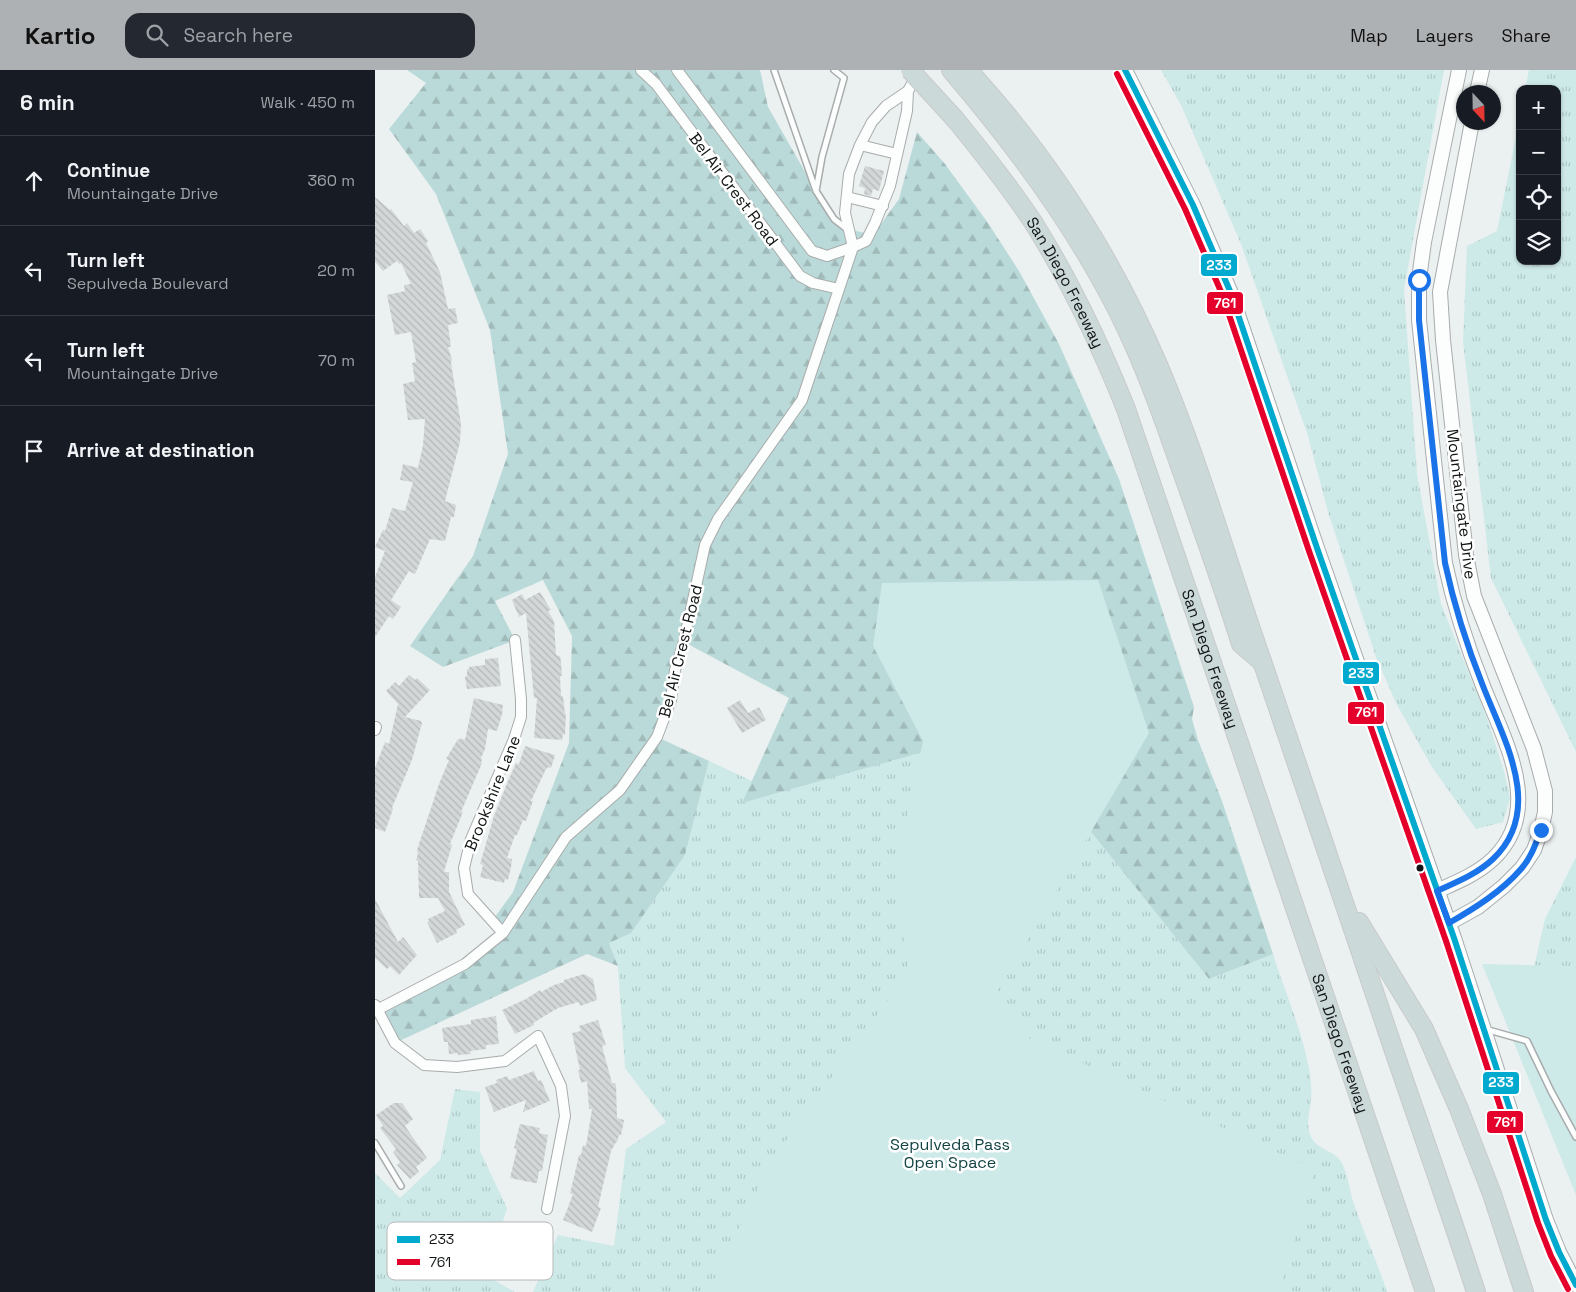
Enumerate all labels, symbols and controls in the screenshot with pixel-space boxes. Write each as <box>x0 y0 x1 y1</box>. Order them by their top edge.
search box <box>125 13 475 58</box>
text: Kartio <box>25 20 95 51</box>
icon: search <box>143 21 171 49</box>
text: Search here <box>183 23 293 48</box>
text: Map <box>1350 24 1388 47</box>
text: Layers <box>1416 24 1473 47</box>
text: Share <box>1501 24 1551 47</box>
north arrow <box>1456 85 1501 130</box>
map controls <box>1516 85 1561 265</box>
button: + <box>1516 85 1561 130</box>
text: 6 min <box>20 89 75 116</box>
text: Walk · 450 m <box>261 92 355 113</box>
street label: Bel Air Crest Road <box>684 128 783 250</box>
button: − <box>1516 130 1561 175</box>
text: Continue <box>67 158 150 183</box>
icon: ahead <box>20 167 48 195</box>
text: 360 m <box>307 170 355 191</box>
button: locate <box>1516 175 1561 220</box>
text: Mountaingate Drive <box>67 183 218 204</box>
street label: San Diego Freeway <box>1021 213 1109 352</box>
button: layers <box>1516 220 1561 265</box>
text: Turn left <box>67 248 145 273</box>
line badge: 233 <box>1200 253 1238 277</box>
text: 233 <box>1206 256 1232 274</box>
icon: left <box>20 257 48 285</box>
text: 20 m <box>317 260 355 281</box>
route start <box>1408 269 1431 292</box>
text: Sepulveda Boulevard <box>67 273 229 294</box>
line badge: 761 <box>1206 291 1244 315</box>
text: 761 <box>1214 294 1236 312</box>
text: Turn left <box>67 338 145 363</box>
icon: left <box>20 347 48 375</box>
text: 70 m <box>318 350 355 371</box>
text: Mountaingate Drive <box>67 363 218 384</box>
street label: Mountaingate Drive <box>1442 428 1481 580</box>
icon: arrive <box>20 437 48 465</box>
text: Arrive at destination <box>67 438 255 463</box>
street label: Bel Air Crest Road <box>654 582 707 720</box>
street label: San Diego Freeway <box>1177 586 1243 731</box>
line badge: 233 <box>1342 661 1380 685</box>
text: 233 <box>1348 664 1374 682</box>
line badge: 761 <box>1347 701 1385 725</box>
text: 761 <box>1355 703 1377 721</box>
street label: Brookshire Lane <box>460 732 525 854</box>
route end <box>1530 819 1553 842</box>
unlabelled marker <box>1415 863 1425 873</box>
street label: San Diego Freeway <box>1307 971 1374 1116</box>
line badge: 233 <box>1482 1071 1520 1095</box>
text: 233 <box>1488 1073 1514 1091</box>
line badge: 761 <box>1486 1110 1524 1134</box>
text: 761 <box>1494 1113 1516 1131</box>
park label: Sepulveda Pass Open Space <box>890 1134 1010 1173</box>
legend <box>387 1222 553 1280</box>
text: 233 <box>429 1230 454 1248</box>
text: 761 <box>429 1253 451 1271</box>

